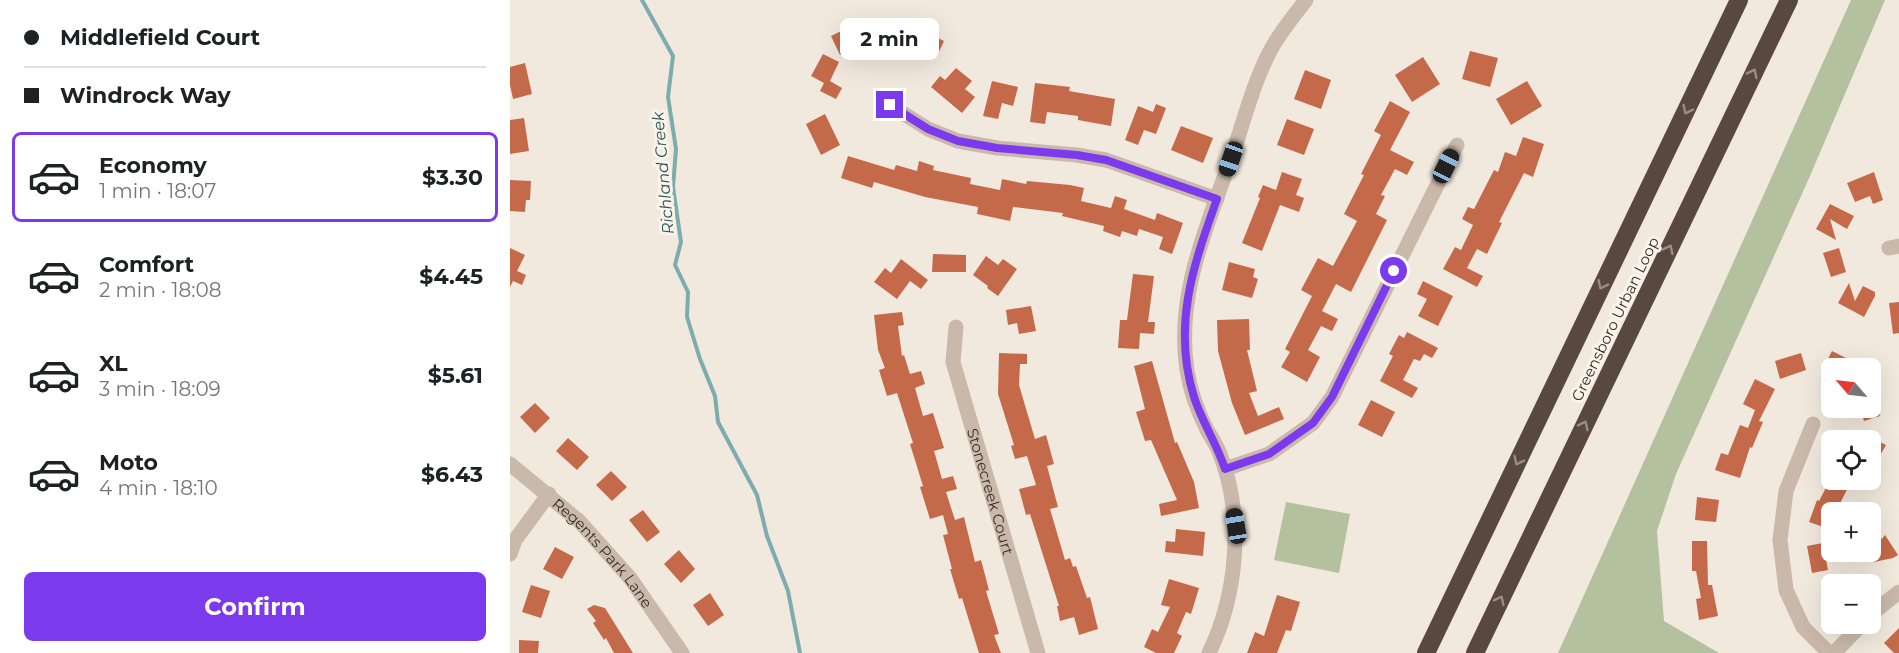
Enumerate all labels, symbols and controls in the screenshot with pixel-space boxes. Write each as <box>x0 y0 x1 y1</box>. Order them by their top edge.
callout: 2 min <box>840 18 940 60</box>
text: Middlefield Court <box>60 24 260 51</box>
text: 2 min <box>860 27 919 51</box>
one-way arrow <box>1746 69 1758 80</box>
text: Windrock Way <box>60 82 231 109</box>
route end <box>876 91 903 118</box>
one-way arrow <box>1682 103 1694 114</box>
water label: Richland Creek <box>648 109 678 235</box>
car <box>1217 139 1245 179</box>
car <box>1430 146 1462 186</box>
icon: car <box>27 150 81 204</box>
text: Economy <box>99 152 207 179</box>
text: $3.30 <box>422 164 483 191</box>
text: 1 min · 18:07 <box>99 179 216 203</box>
street label: Greensboro Urban Loop <box>1567 234 1663 404</box>
one-way arrow <box>1661 244 1673 255</box>
icon: car <box>27 249 81 303</box>
text: Comfort <box>99 251 194 278</box>
route start <box>1380 257 1407 284</box>
text: $4.45 <box>419 263 483 290</box>
text: 2 min · 18:08 <box>99 278 221 302</box>
one-way arrow <box>1598 279 1610 290</box>
icon: car <box>27 348 81 402</box>
text: XL <box>99 350 128 377</box>
north arrow <box>1821 358 1881 418</box>
map controls <box>1821 358 1881 634</box>
text: $5.61 <box>428 362 483 389</box>
text: 3 min · 18:09 <box>99 377 221 401</box>
one-way arrow <box>1577 420 1589 431</box>
street label: Stonecreek Court <box>963 426 1018 557</box>
button: locate <box>1821 430 1881 490</box>
icon: car <box>27 447 81 501</box>
text: Moto <box>99 449 158 476</box>
one-way arrow <box>1513 455 1525 466</box>
text: $6.43 <box>421 461 483 488</box>
text: 4 min · 18:10 <box>99 476 218 500</box>
street label: Regents Park Lane <box>549 494 657 611</box>
button: + <box>1821 502 1881 562</box>
car <box>1224 507 1248 545</box>
button: Confirm <box>24 572 486 641</box>
button: − <box>1821 574 1881 634</box>
one-way arrow <box>1492 596 1504 607</box>

